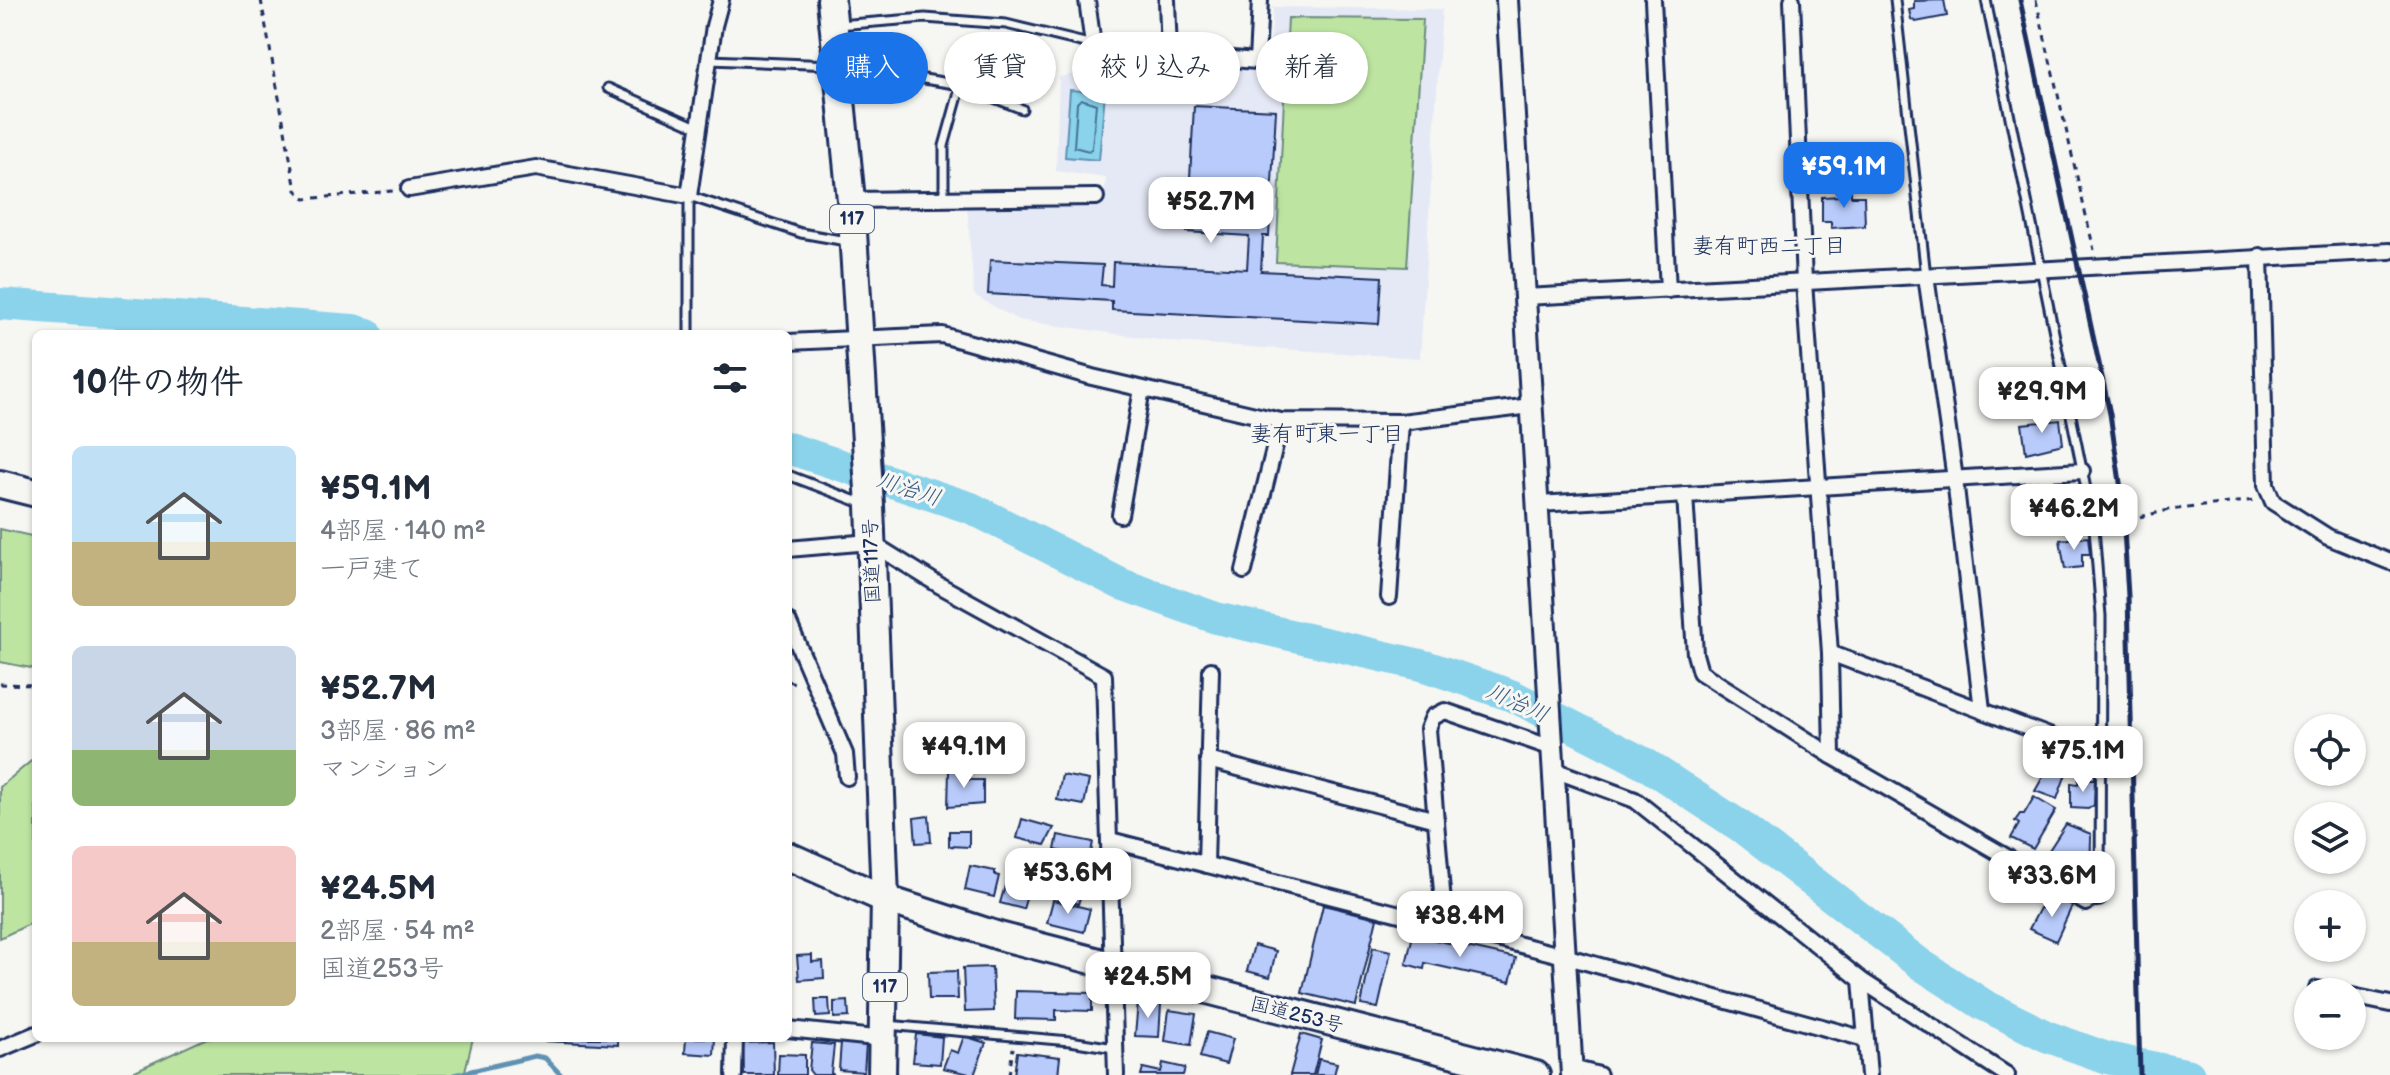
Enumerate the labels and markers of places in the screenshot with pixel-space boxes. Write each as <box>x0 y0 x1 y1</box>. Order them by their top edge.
pin: ¥59.1M <box>1779 142 1909 210</box>
pin: ¥52.7M <box>1146 177 1276 245</box>
pin: ¥29.9M <box>1977 367 2107 435</box>
pin: ¥46.2M <box>2009 484 2139 552</box>
pin: ¥49.1M <box>899 722 1029 790</box>
pin: ¥75.1M <box>2018 726 2148 794</box>
pin: ¥53.6M <box>1003 848 1133 916</box>
pin: ¥33.6M <box>1987 851 2117 919</box>
pin: ¥38.4M <box>1395 891 1525 959</box>
pin: ¥24.5M <box>1083 952 1213 1020</box>

